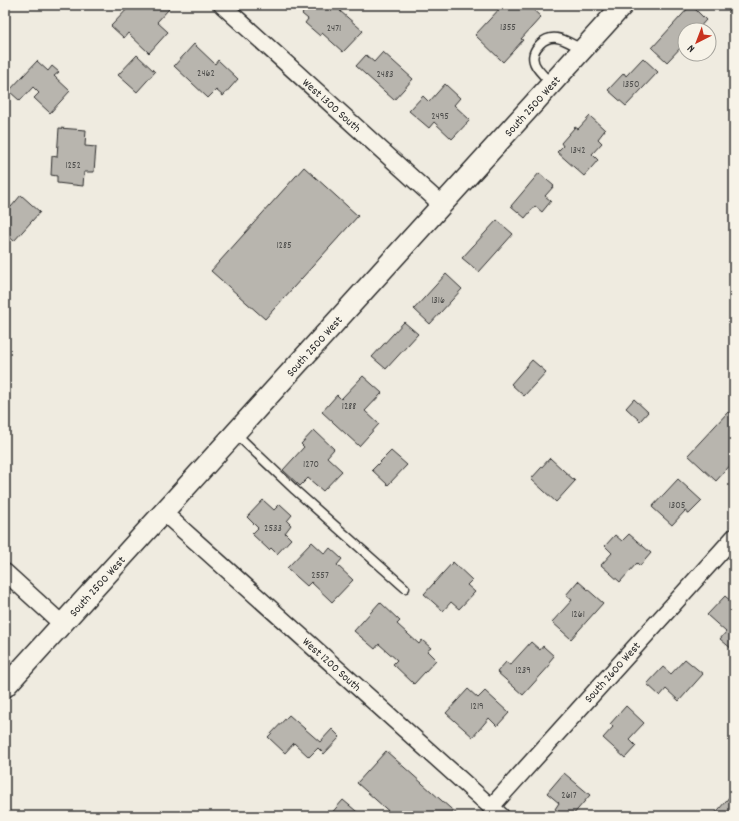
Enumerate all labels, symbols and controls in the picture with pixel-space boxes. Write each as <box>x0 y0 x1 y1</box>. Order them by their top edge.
house number: 1355 <box>500 21 516 35</box>
house number: 2471 <box>327 22 341 36</box>
north arrow <box>677 22 717 62</box>
text: N <box>684 40 699 56</box>
house number: 2462 <box>197 67 215 81</box>
house number: 2483 <box>377 68 393 82</box>
street label: South 2500 West <box>501 72 565 141</box>
street label: West 1300 South <box>298 75 364 137</box>
house number: 1350 <box>623 78 639 92</box>
house number: 2495 <box>431 110 449 124</box>
house number: 1342 <box>570 144 586 158</box>
house number: 1252 <box>65 159 81 173</box>
house number: 1285 <box>276 239 292 253</box>
house number: 1316 <box>431 294 445 308</box>
street label: South 2500 West <box>283 312 347 381</box>
house number: 1288 <box>342 400 356 414</box>
house number: 1270 <box>303 458 319 472</box>
house number: 1305 <box>669 499 686 513</box>
house number: 2533 <box>264 522 282 536</box>
street label: South 2500 West <box>66 552 130 621</box>
house number: 2557 <box>311 569 329 583</box>
house number: 1261 <box>571 608 585 622</box>
street label: West 1200 South <box>298 634 364 696</box>
street label: South 2600 West <box>581 638 646 707</box>
house number: 1239 <box>515 664 531 678</box>
house number: 1219 <box>470 700 484 714</box>
house number: 2617 <box>561 789 577 803</box>

